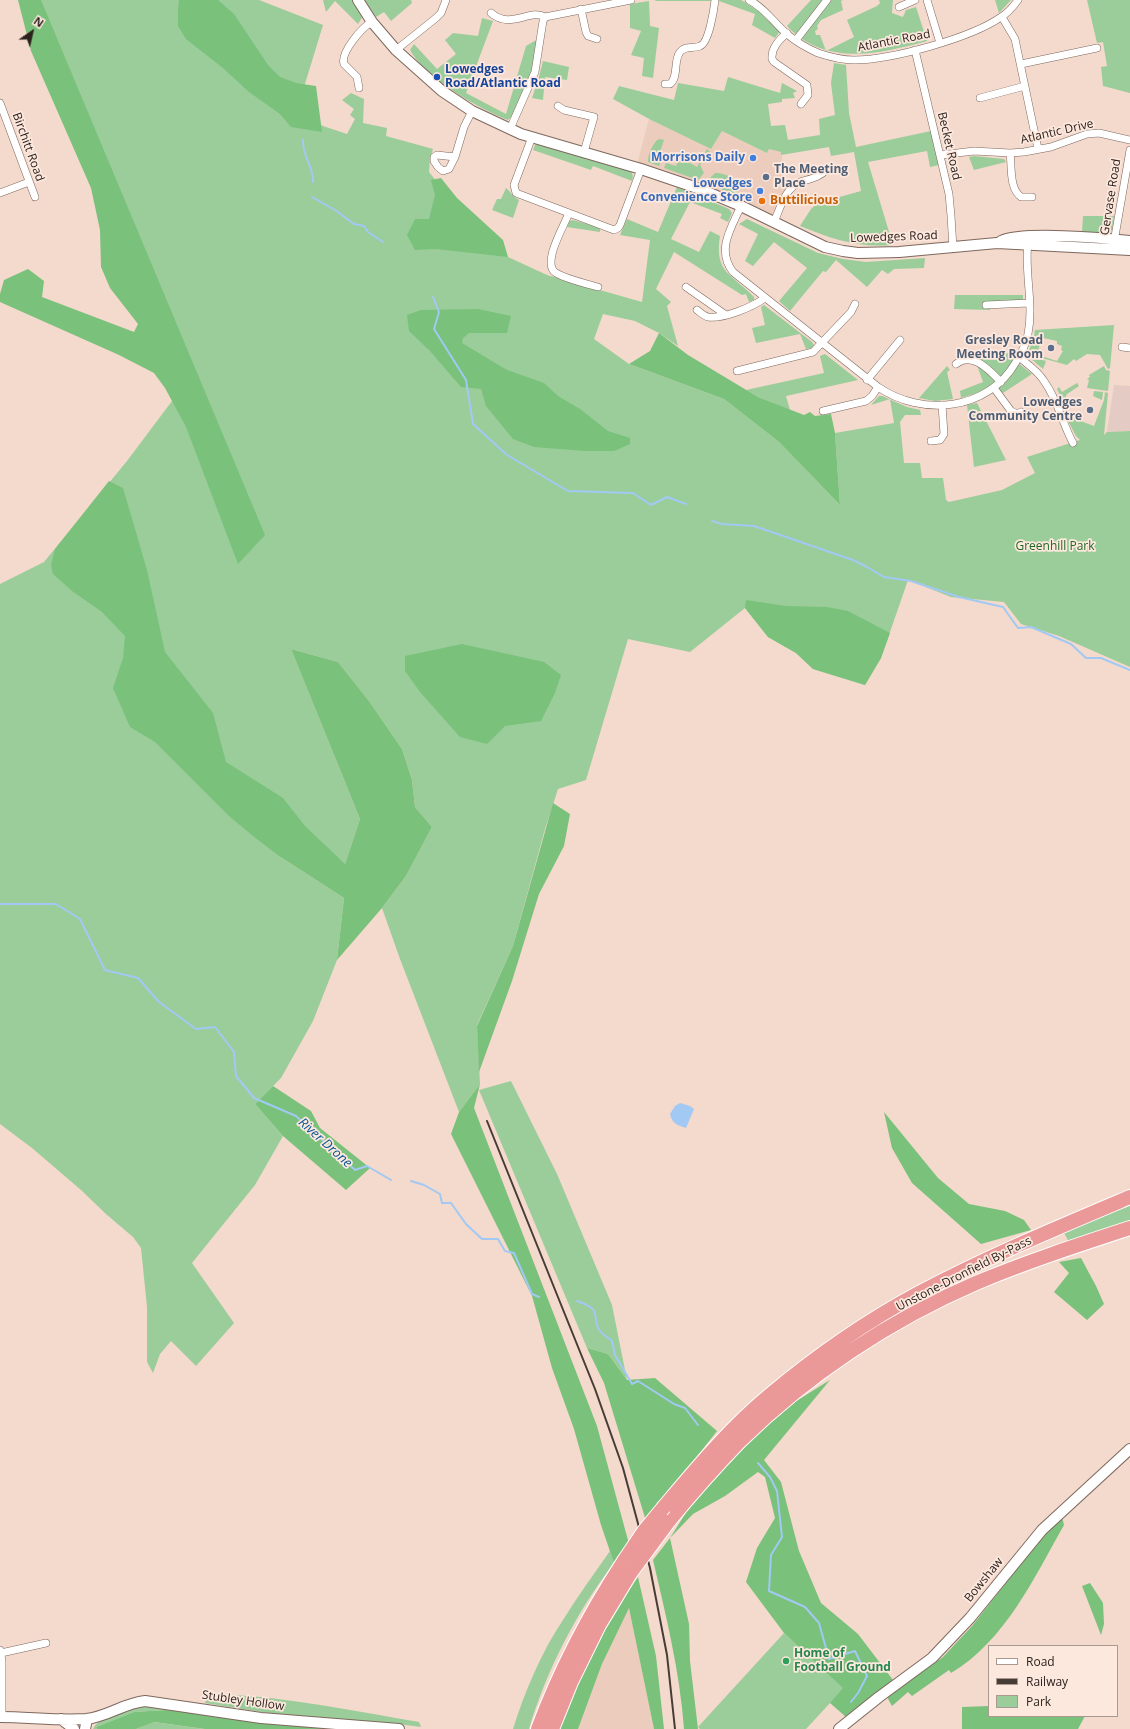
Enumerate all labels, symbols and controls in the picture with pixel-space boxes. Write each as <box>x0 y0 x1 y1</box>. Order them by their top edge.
north arrow <box>12 12 52 52</box>
text: N <box>31 13 47 30</box>
street label: Atlantic Road <box>856 27 932 55</box>
place label: Lowedges Road/Atlantic Road <box>445 63 561 91</box>
marker: Lowedges Road/Atlantic Road <box>432 72 442 82</box>
street label: Birchitt Road <box>9 111 47 183</box>
street label: Becket Road <box>934 111 964 181</box>
street label: Atlantic Drive <box>1019 117 1095 147</box>
place label: Morrisons Daily <box>651 151 745 165</box>
marker: Morrisons Daily <box>748 153 758 163</box>
street label: Gervase Road <box>1098 158 1124 236</box>
place label: The Meeting Place <box>774 163 848 191</box>
marker: The Meeting Place <box>761 172 771 182</box>
place label: Lowedges Convenience Store <box>640 177 752 205</box>
marker: Lowedges Convenience Store <box>755 186 765 196</box>
place label: Buttilicious <box>770 194 838 208</box>
marker: Buttilicious <box>757 196 767 206</box>
street label: Lowedges Road <box>850 228 938 246</box>
place label: Gresley Road Meeting Room <box>956 334 1043 362</box>
marker: Gresley Road Meeting Room <box>1046 343 1056 353</box>
place label: Lowedges Community Centre <box>968 396 1082 424</box>
marker: Lowedges Community Centre <box>1085 405 1095 415</box>
park label: Greenhill Park <box>1015 540 1095 554</box>
water label: River Drone <box>295 1115 355 1171</box>
street label: Unstone-Dronfield By-Pass <box>894 1234 1034 1314</box>
street label: Bowshaw <box>962 1555 1006 1605</box>
legend <box>988 1645 1118 1717</box>
place label: Home of Football Ground <box>794 1647 891 1675</box>
text: Road <box>1026 1653 1055 1670</box>
marker: Home of Football Ground <box>781 1656 791 1666</box>
text: Railway <box>1026 1673 1068 1690</box>
street label: Stubley Hollow <box>201 1688 285 1714</box>
text: Park <box>1026 1693 1051 1710</box>

